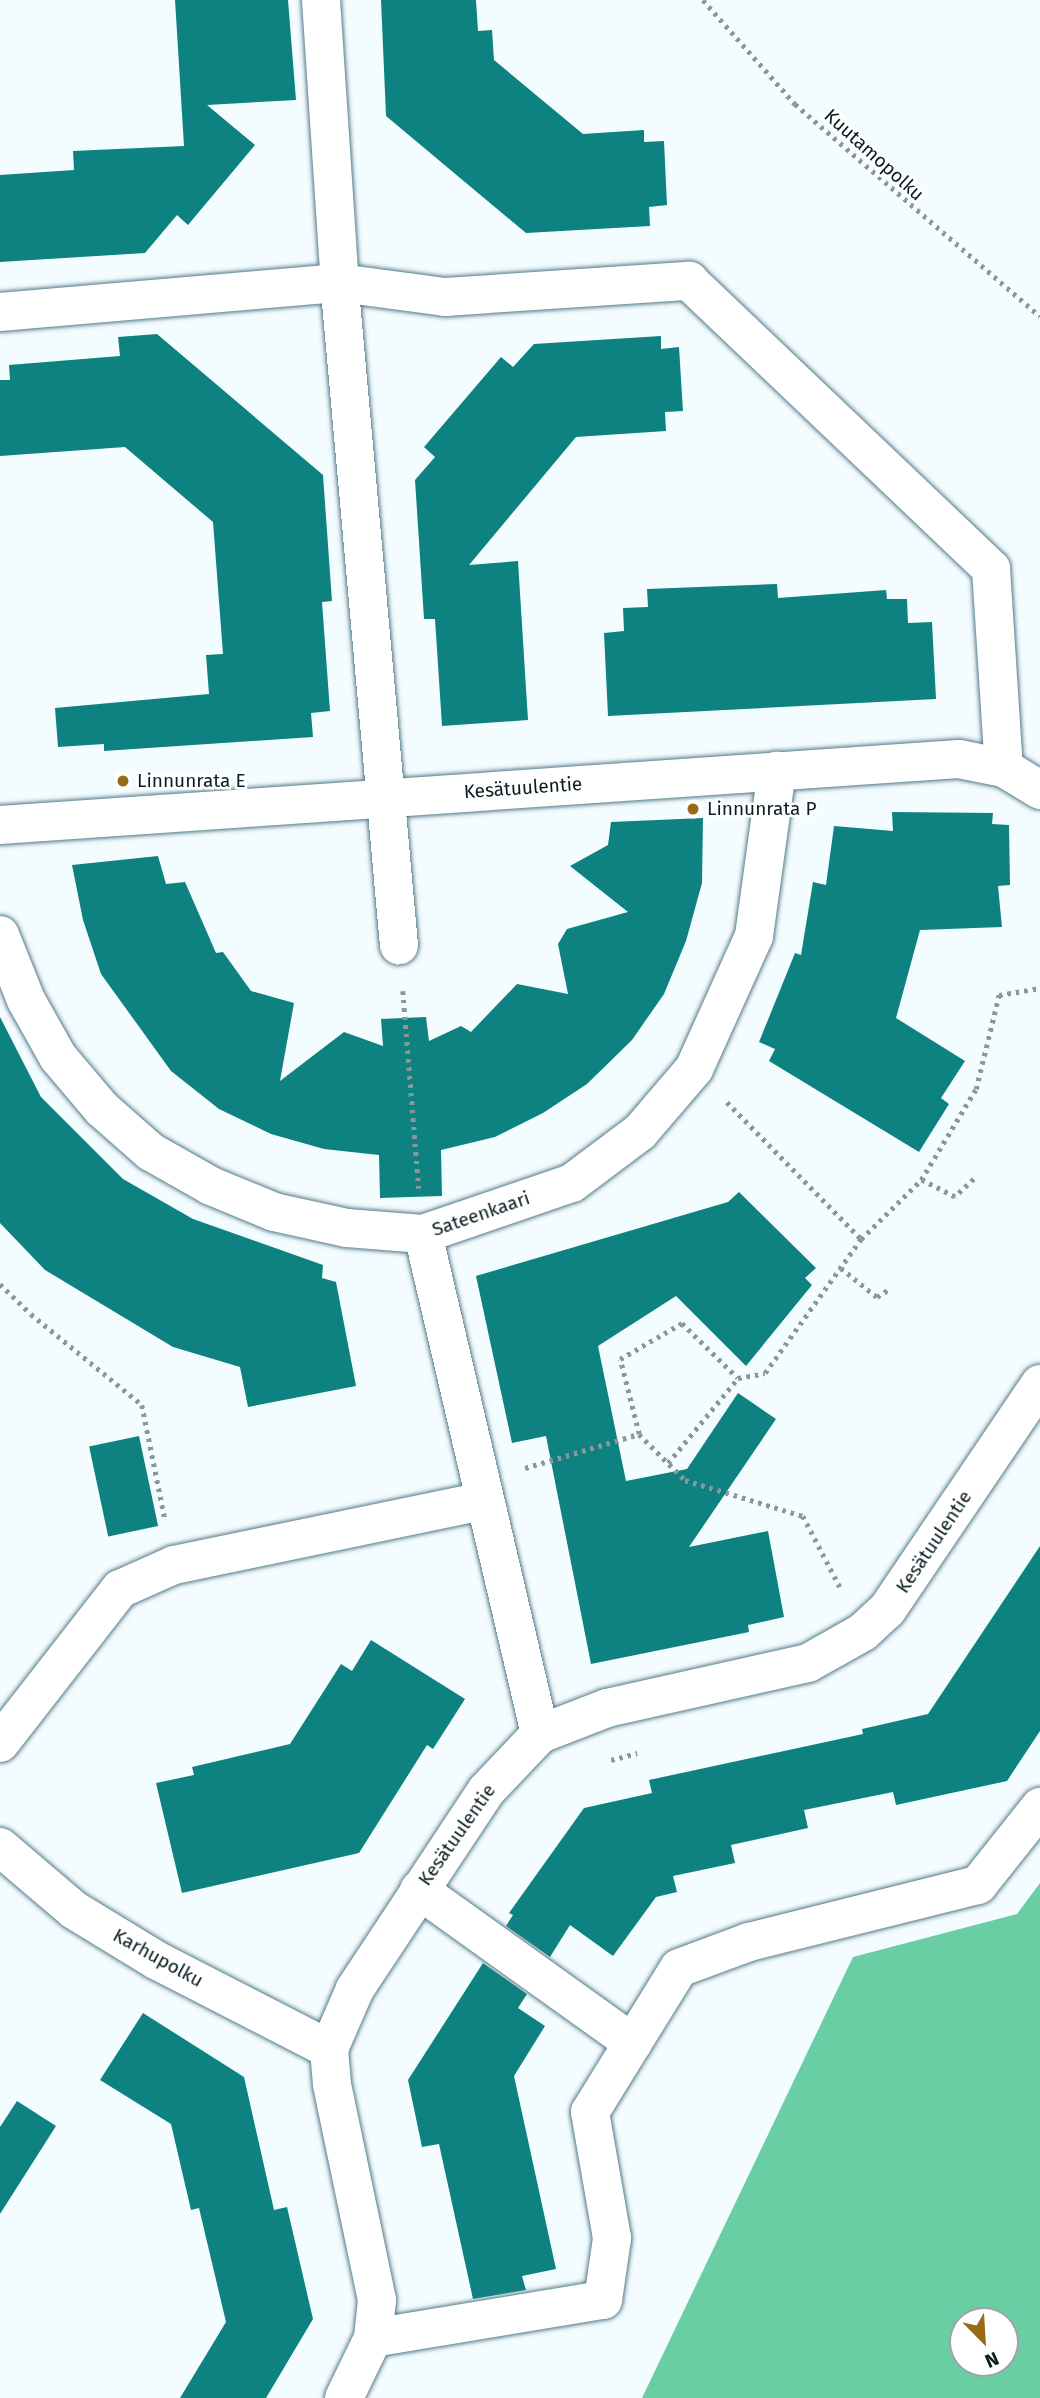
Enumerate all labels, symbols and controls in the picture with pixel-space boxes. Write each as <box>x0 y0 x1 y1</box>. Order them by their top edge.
street label: Kuutamopolku <box>819 104 929 206</box>
place label: Linnunrata E <box>137 770 246 792</box>
street label: Kesätuulentie <box>463 772 583 804</box>
marker: Linnunrata E <box>115 773 131 789</box>
place label: Linnunrata P <box>707 798 816 820</box>
marker: Linnunrata P <box>685 801 701 817</box>
street label: Sateenkaari <box>429 1187 533 1241</box>
street label: Kesätuulentie <box>891 1486 977 1598</box>
street label: Kesätuulentie <box>414 1780 500 1890</box>
street label: Karhupolku <box>109 1924 207 1992</box>
north arrow <box>949 2307 1019 2377</box>
text: N <box>982 2347 1002 2373</box>

